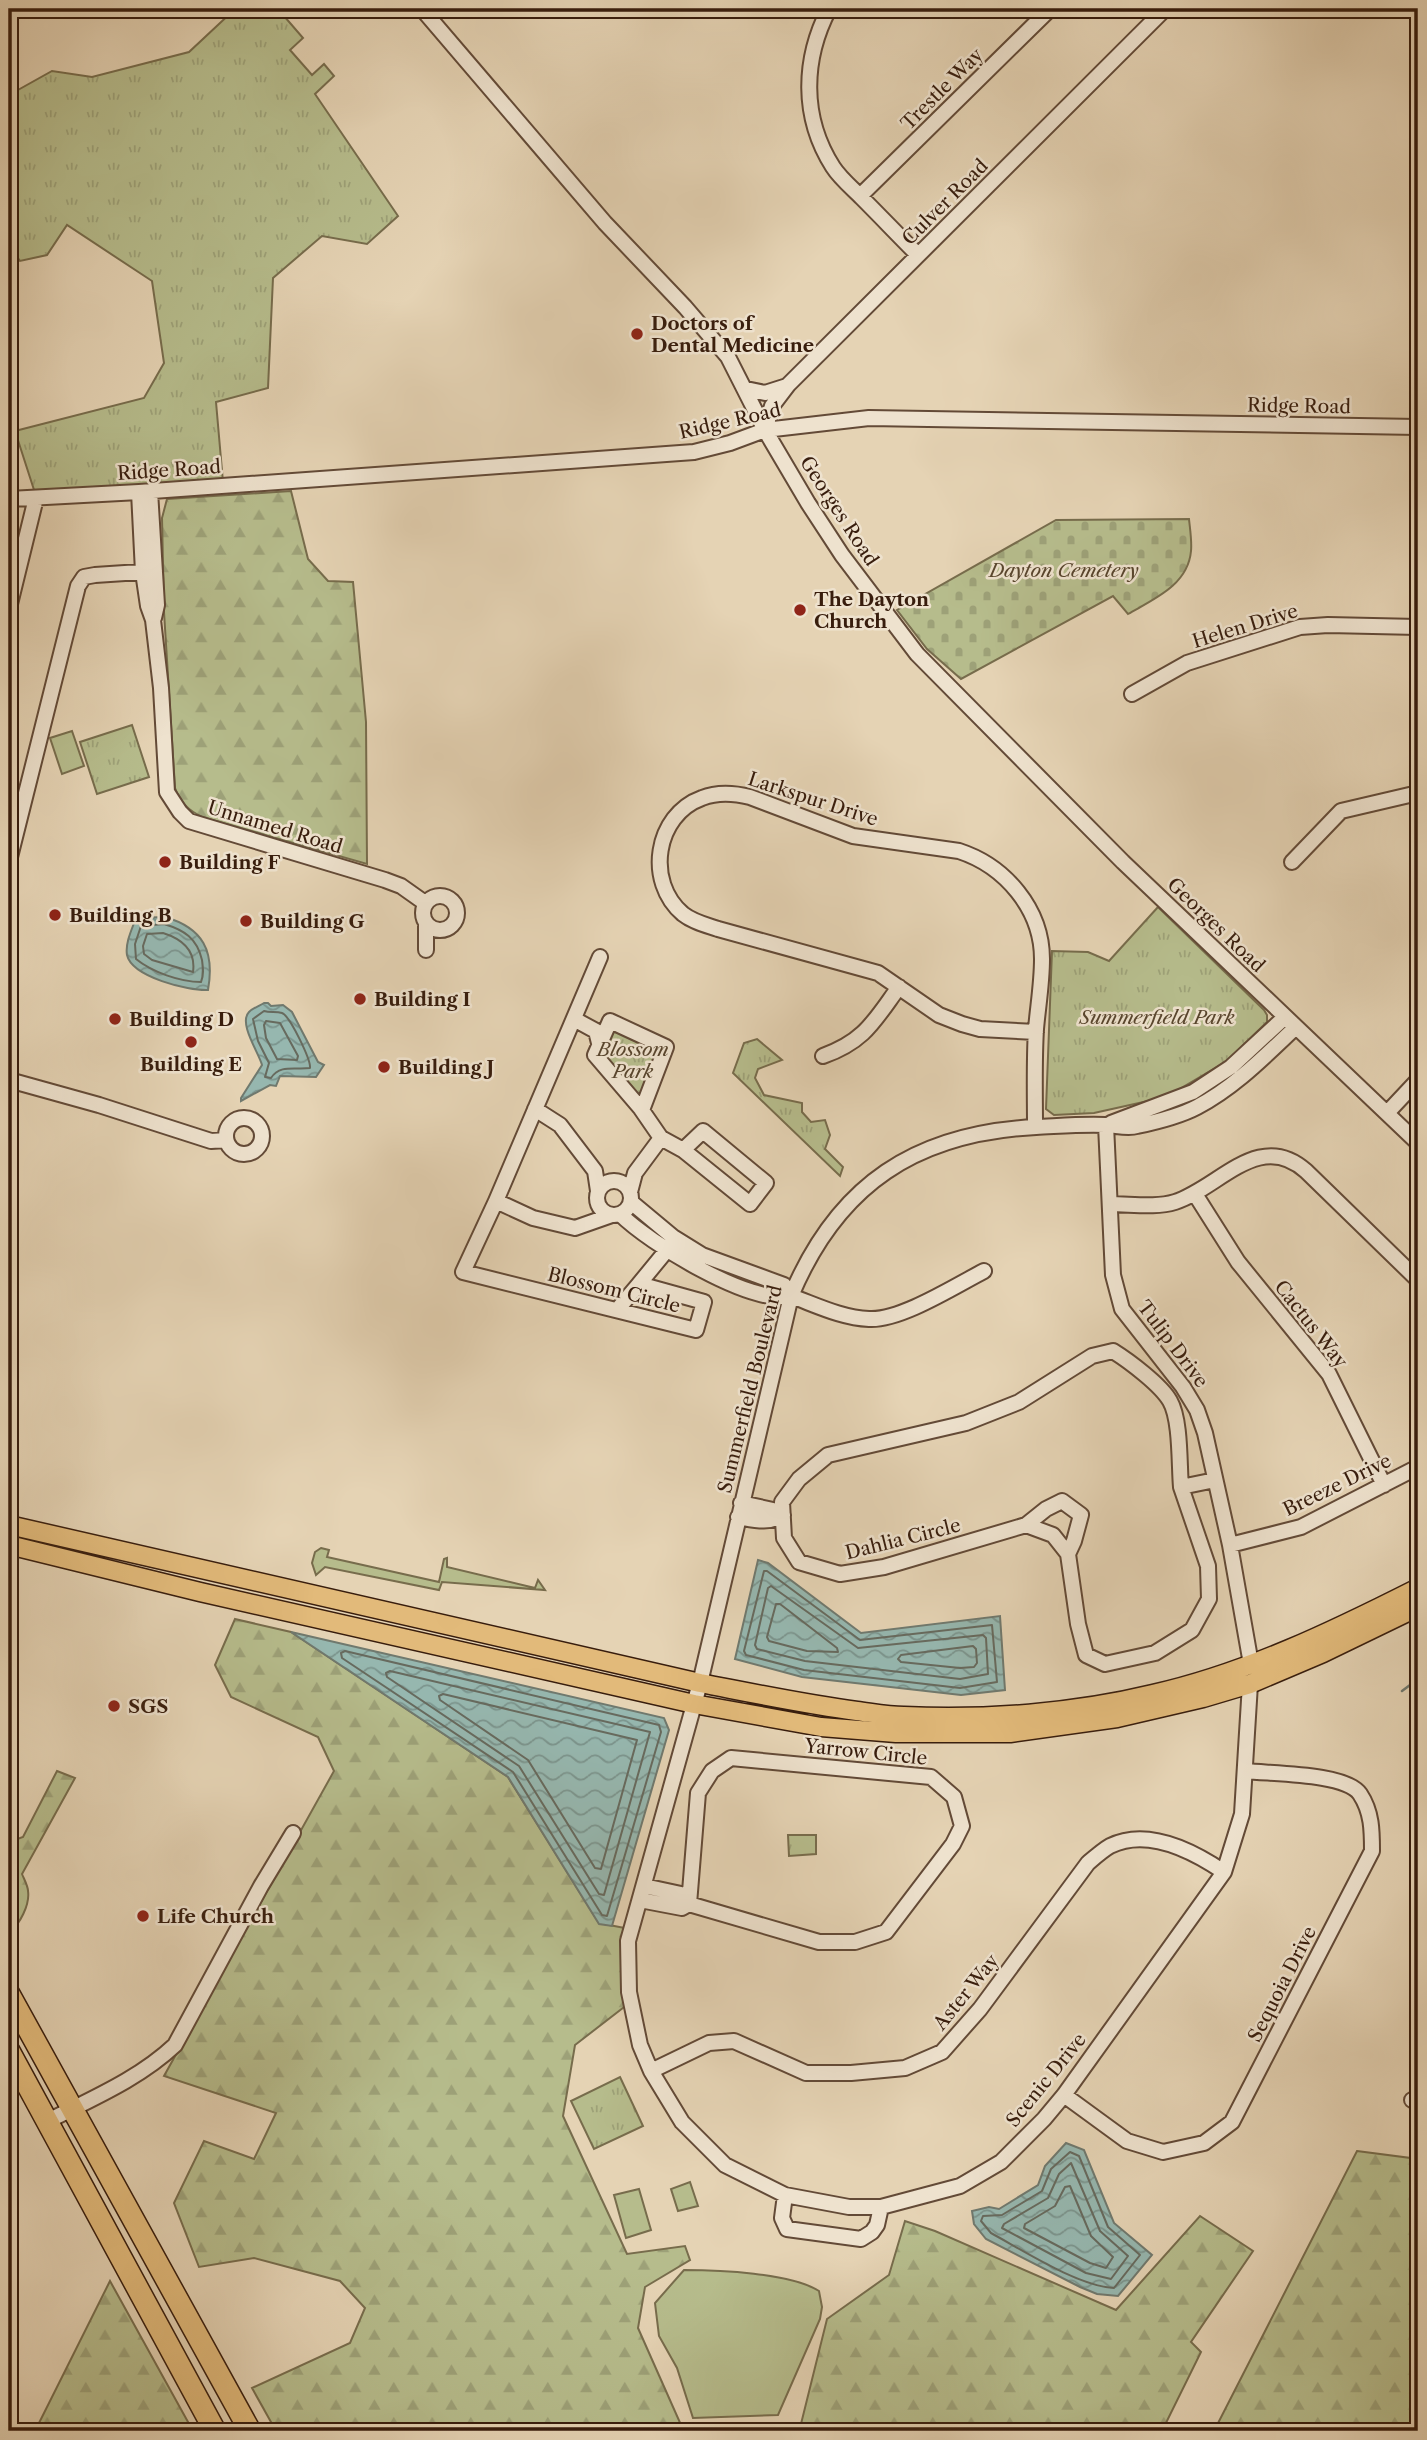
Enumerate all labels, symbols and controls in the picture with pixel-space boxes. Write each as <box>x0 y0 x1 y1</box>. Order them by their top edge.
street label: Trestle Way <box>896 43 988 135</box>
street label: Culver Road <box>897 154 993 250</box>
place label: Doctors of Dental Medicine <box>651 312 814 357</box>
marker: Doctors of Dental Medicine <box>629 326 645 342</box>
street label: Ridge Road <box>1247 394 1352 418</box>
street label: Ridge Road <box>677 398 784 444</box>
street label: Georges Road <box>795 452 883 571</box>
street label: Ridge Road <box>116 455 222 485</box>
park label: Dayton Cemetery <box>987 559 1139 582</box>
place label: The Dayton Church <box>814 588 929 633</box>
street label: Helen Drive <box>1189 599 1301 653</box>
marker: The Dayton Church <box>792 602 808 618</box>
street label: Larkspur Drive <box>745 767 881 831</box>
street label: Unnamed Road <box>205 796 346 859</box>
place label: Building F <box>179 851 280 874</box>
marker: Building F <box>157 854 173 870</box>
street label: Georges Road <box>1163 873 1270 977</box>
place label: Building B <box>69 904 172 927</box>
marker: Building B <box>47 907 63 923</box>
place label: Building G <box>260 910 364 933</box>
marker: Building G <box>238 913 254 929</box>
place label: Building I <box>374 988 470 1011</box>
marker: Building I <box>352 991 368 1007</box>
park label: Summerfield Park <box>1078 1006 1235 1029</box>
place label: Building D <box>129 1008 234 1031</box>
marker: Building D <box>107 1011 123 1027</box>
marker: Building E <box>183 1034 199 1050</box>
park label: Blossom Park <box>595 1038 669 1083</box>
place label: Building E <box>140 1053 242 1076</box>
place label: Building J <box>398 1056 494 1079</box>
marker: Building J <box>376 1059 392 1075</box>
street label: Blossom Circle <box>545 1262 683 1318</box>
street label: Cactus Way <box>1270 1276 1353 1373</box>
street label: Summerfield Boulevard <box>713 1282 787 1495</box>
street label: Tulip Drive <box>1133 1296 1213 1392</box>
street label: Breeze Drive <box>1279 1449 1395 1521</box>
street label: Dahlia Circle <box>843 1514 963 1564</box>
place label: SGS <box>128 1695 168 1718</box>
marker: SGS <box>106 1698 122 1714</box>
street label: Yarrow Circle <box>803 1734 928 1770</box>
place label: Life Church <box>157 1905 274 1928</box>
marker: Life Church <box>135 1908 151 1924</box>
street label: Sequoia Drive <box>1243 1922 1321 2046</box>
street label: Aster Way <box>928 1949 1004 2035</box>
street label: Scenic Drive <box>1001 2028 1091 2132</box>

